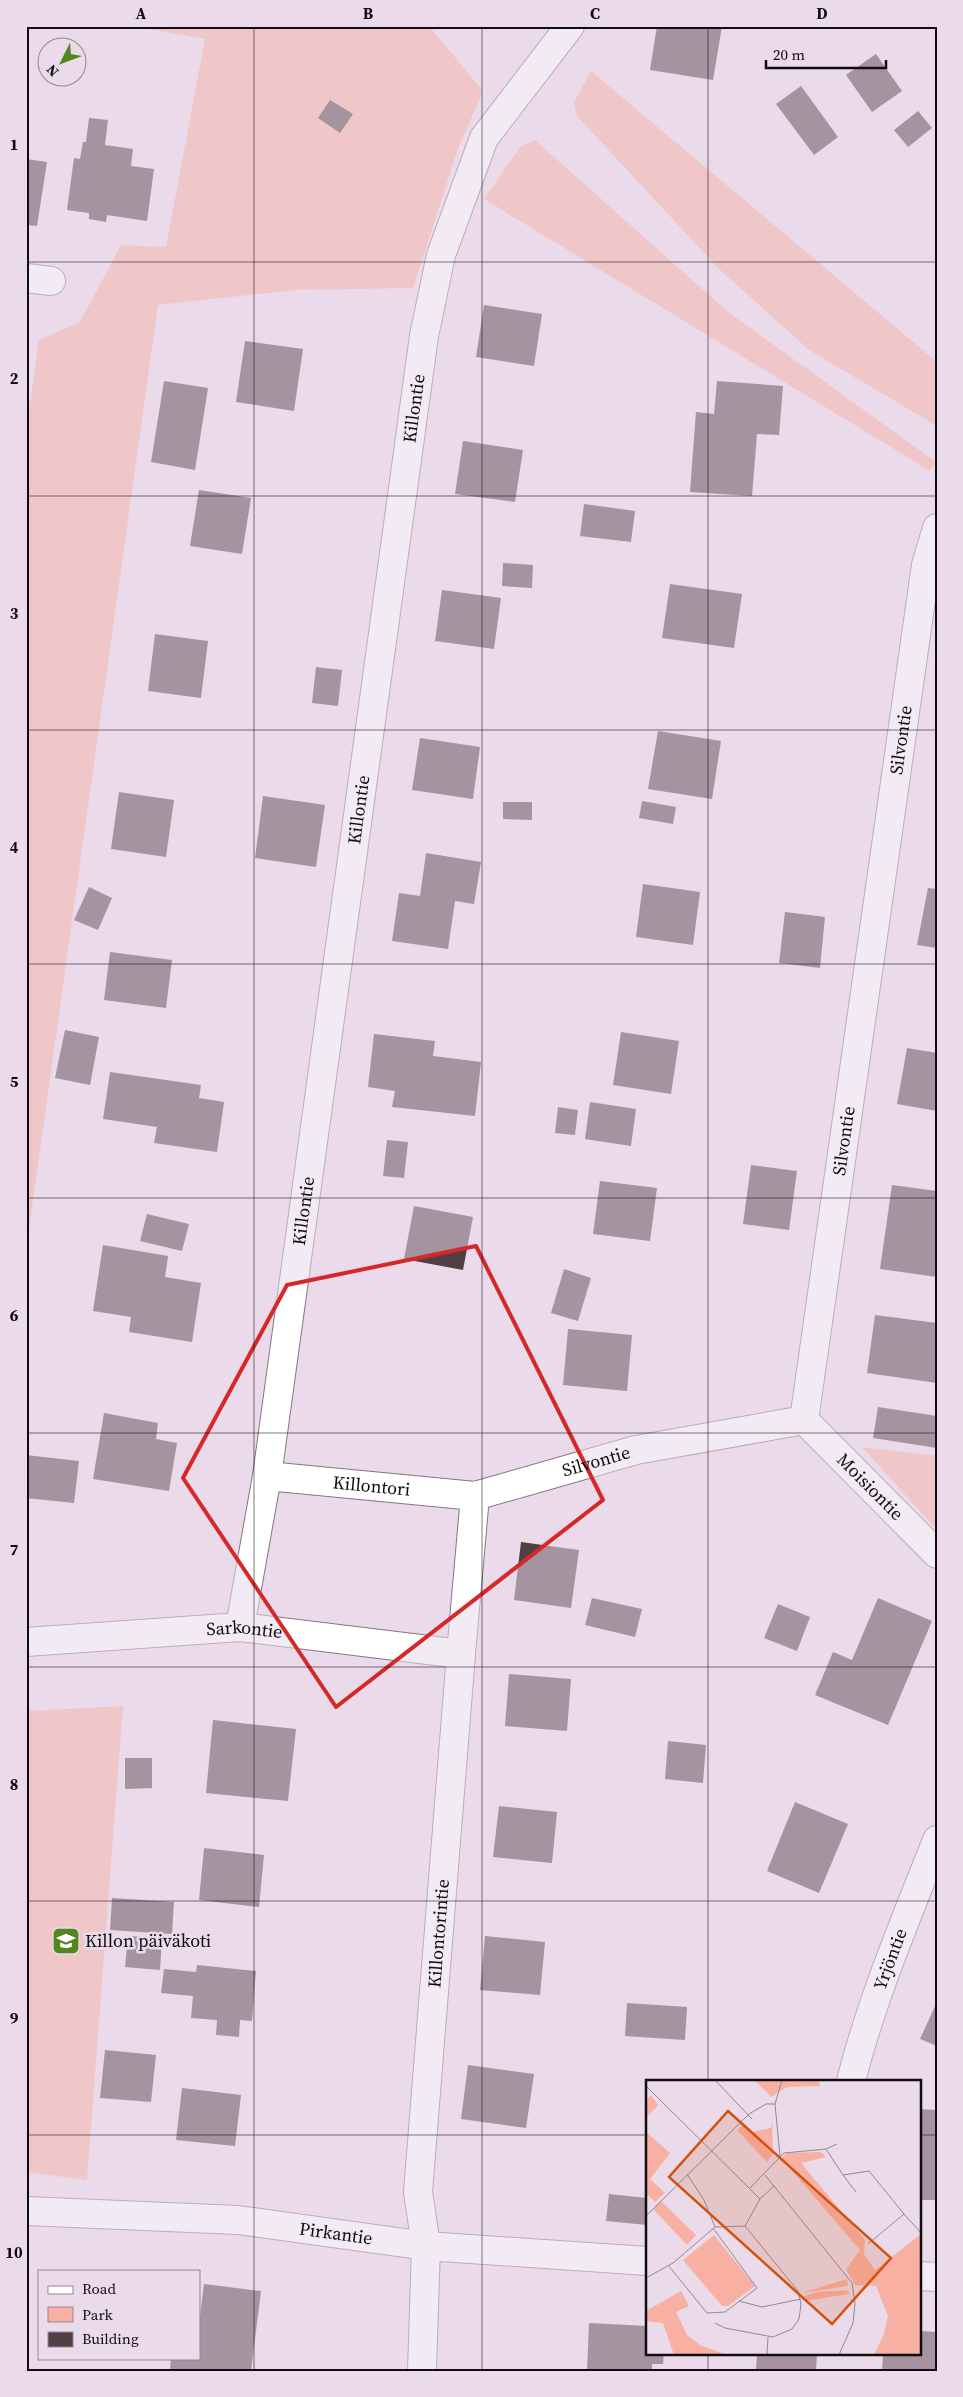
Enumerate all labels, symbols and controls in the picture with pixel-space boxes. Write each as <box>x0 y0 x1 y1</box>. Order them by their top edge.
text: A <box>136 2 147 24</box>
text: B <box>363 2 374 24</box>
text: C <box>590 2 600 24</box>
text: D <box>816 2 828 24</box>
north arrow <box>38 38 88 88</box>
scale bar <box>766 38 886 70</box>
text: 20 m <box>773 44 805 65</box>
text: N <box>41 60 63 81</box>
text: 1 <box>10 133 18 155</box>
text: 2 <box>10 367 19 389</box>
street label: Killontie <box>396 372 431 444</box>
text: 3 <box>10 602 19 624</box>
street label: Silvontie <box>883 704 918 776</box>
street label: Killontie <box>341 774 375 846</box>
text: 4 <box>10 836 19 858</box>
text: 5 <box>10 1070 19 1092</box>
street label: Silvontie <box>826 1105 861 1177</box>
street label: Killontie <box>286 1175 320 1247</box>
text: 6 <box>10 1304 19 1326</box>
street label: Silvontie <box>559 1439 633 1482</box>
street label: Moisiontie <box>832 1447 910 1526</box>
street label: Killontori <box>332 1469 411 1502</box>
text: 7 <box>10 1538 19 1560</box>
street label: Sarkontie <box>205 1614 284 1644</box>
text: 8 <box>10 1773 18 1795</box>
street label: Killontorintie <box>421 1878 455 1989</box>
street label: Yrjöntie <box>867 1925 913 1993</box>
school or university icon: Killon päiväkoti <box>51 1926 81 1956</box>
place label: Killon päiväkoti <box>85 1928 211 1953</box>
text: 9 <box>10 2007 19 2029</box>
inset map <box>646 2080 920 2354</box>
street label: Pirkantie <box>298 2216 374 2250</box>
text: 10 <box>5 2241 23 2263</box>
legend <box>38 2270 200 2360</box>
text: Road <box>82 2278 116 2299</box>
text: Park <box>82 2304 114 2325</box>
text: Building <box>82 2328 139 2349</box>

